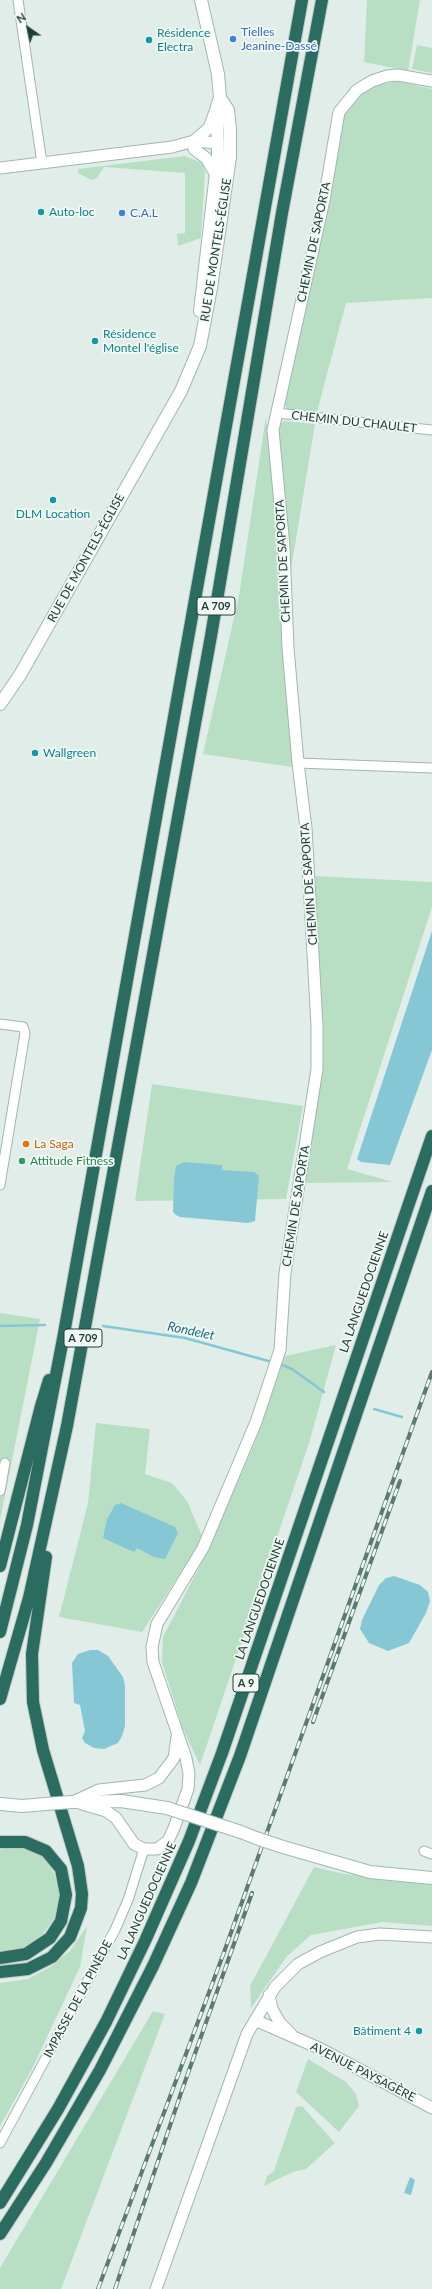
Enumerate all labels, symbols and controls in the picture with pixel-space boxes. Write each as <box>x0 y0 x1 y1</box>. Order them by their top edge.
north arrow <box>8 8 48 48</box>
text: N <box>14 10 28 25</box>
place label: Tielles Jeanine-Dassé <box>241 25 317 53</box>
place label: Résidence Electra <box>157 26 210 54</box>
marker: Tielles Jeanine-Dassé <box>228 34 238 44</box>
marker: Résidence Electra <box>144 35 154 45</box>
street label: RUE DE MONTELS-ÉGLISE <box>198 177 234 323</box>
street label: CHEMIN DE SAPORTA <box>294 180 334 304</box>
place label: Auto-loc <box>49 205 95 219</box>
place label: C.A.L <box>130 206 158 220</box>
marker: Auto-loc <box>36 207 46 217</box>
marker: C.A.L <box>117 208 127 218</box>
place label: Résidence Montel l'église <box>103 327 179 355</box>
marker: Résidence Montel l'église <box>90 336 100 346</box>
street label: CHEMIN DU CHAULET <box>291 408 417 436</box>
street label: RUE DE MONTELS-ÉGLISE <box>45 491 127 625</box>
marker: DLM Location <box>48 495 58 505</box>
street label: CHEMIN DE SAPORTA <box>273 499 293 623</box>
place label: DLM Location <box>16 507 90 521</box>
road number: A 709 <box>197 597 235 615</box>
place label: Wallgreen <box>43 746 96 760</box>
marker: Wallgreen <box>30 748 40 758</box>
street label: CHEMIN DE SAPORTA <box>298 822 320 946</box>
place label: La Saga <box>34 1137 74 1151</box>
marker: La Saga <box>21 1139 31 1149</box>
street label: CHEMIN DE SAPORTA <box>279 1144 313 1268</box>
place label: Attitude Fitness <box>30 1154 113 1168</box>
marker: Attitude Fitness <box>17 1156 27 1166</box>
street label: LA LANGUEDOCIENNE <box>336 1229 392 1355</box>
water label: Rondelet <box>166 1318 216 1344</box>
road number: A 709 <box>64 1329 102 1347</box>
street label: LA LANGUEDOCIENNE <box>232 1536 288 1662</box>
road number: A 9 <box>233 1674 259 1692</box>
street label: LA LANGUEDOCIENNE <box>114 1840 180 1962</box>
street label: IMPASSE DE LA PINÈDE <box>41 1938 115 2060</box>
place label: Bâtiment 4 <box>353 2024 411 2038</box>
marker: Bâtiment 4 <box>414 2026 424 2036</box>
street label: AVENUE PAYSAGÈRE <box>308 2039 418 2105</box>

